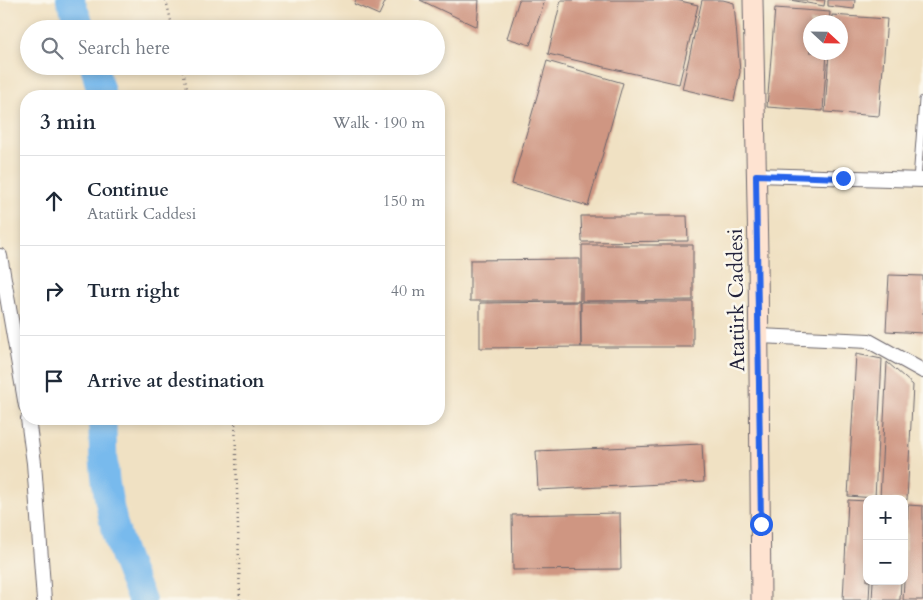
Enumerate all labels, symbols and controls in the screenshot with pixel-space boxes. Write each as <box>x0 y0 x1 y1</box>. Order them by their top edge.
north arrow <box>803 15 848 60</box>
search box <box>20 20 445 75</box>
icon: search <box>38 34 66 62</box>
text: Search here <box>78 35 170 61</box>
text: 3 min <box>40 108 96 137</box>
text: Walk · 190 m <box>333 112 425 134</box>
route end <box>832 167 855 190</box>
text: Continue <box>87 177 169 203</box>
icon: ahead <box>40 187 68 215</box>
text: 150 m <box>383 190 425 212</box>
text: Atatürk Caddesi <box>87 203 196 225</box>
street label: Atatürk Caddesi <box>721 228 752 372</box>
icon: right <box>40 277 68 305</box>
text: Turn right <box>87 278 179 304</box>
text: 40 m <box>391 280 425 302</box>
icon: arrive <box>40 367 68 395</box>
text: Arrive at destination <box>87 368 264 394</box>
map controls <box>863 495 908 585</box>
button: + <box>863 495 908 540</box>
route start <box>750 513 773 536</box>
button: − <box>863 540 908 585</box>

